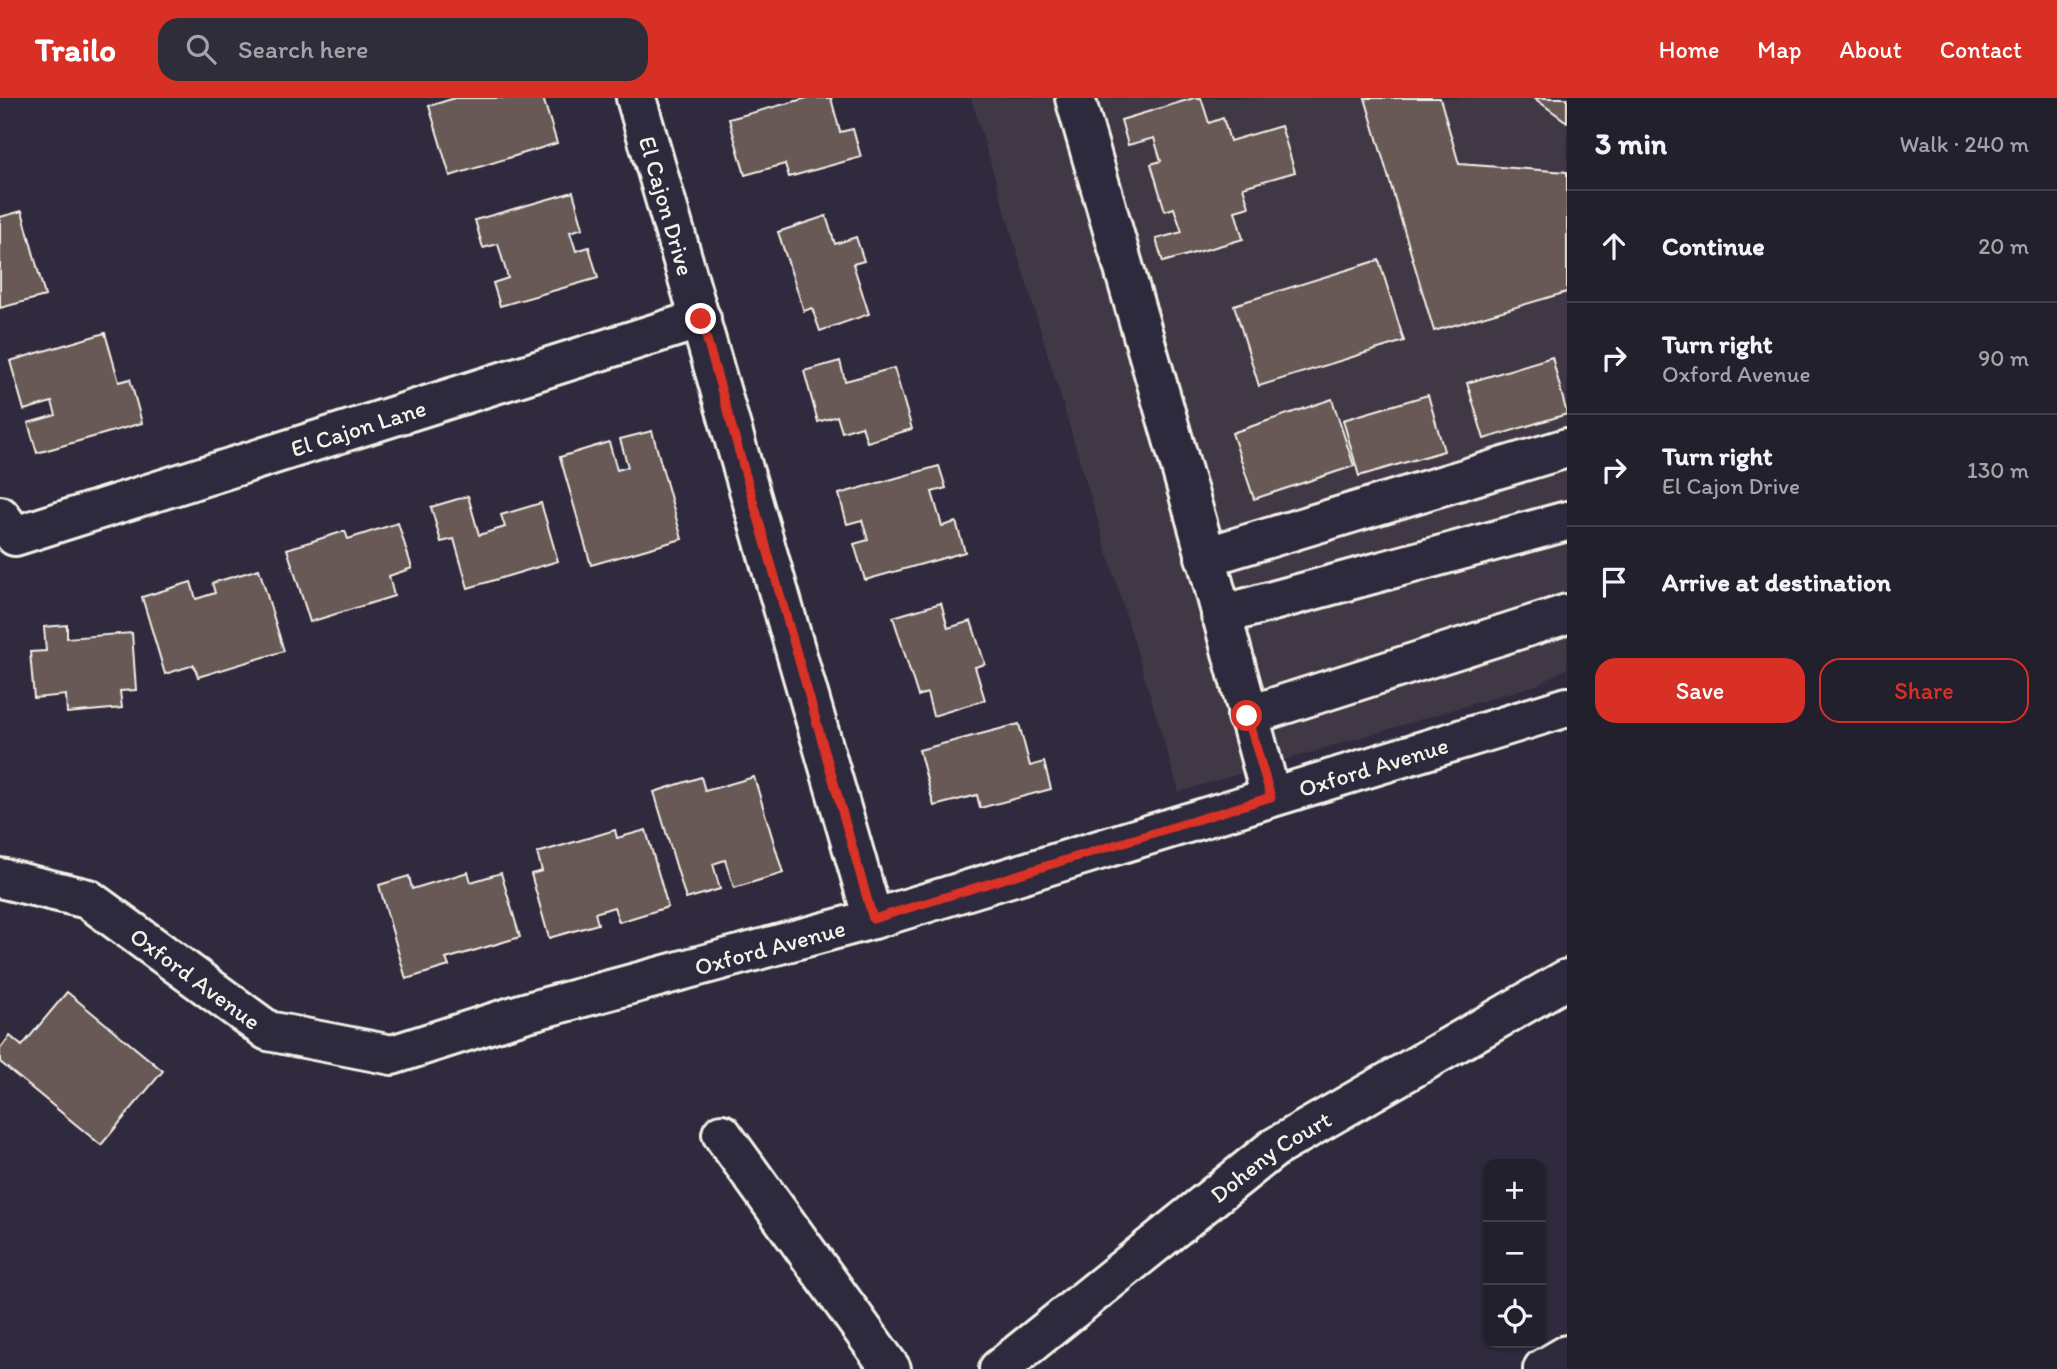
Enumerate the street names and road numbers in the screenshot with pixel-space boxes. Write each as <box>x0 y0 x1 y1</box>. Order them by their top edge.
street label: El Cajon Drive <box>633 132 701 279</box>
street label: El Cajon Lane <box>287 392 429 462</box>
street label: Oxford Avenue <box>1295 730 1452 803</box>
street label: Oxford Avenue <box>691 913 848 981</box>
street label: Oxford Avenue <box>125 920 267 1035</box>
street label: Doheny Court <box>1204 1104 1336 1209</box>

